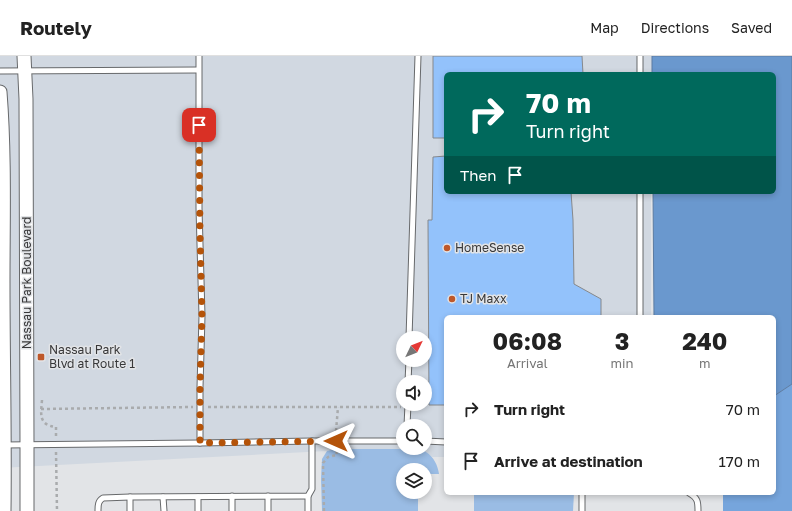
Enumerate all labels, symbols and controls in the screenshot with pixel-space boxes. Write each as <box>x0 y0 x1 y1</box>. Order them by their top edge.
text: Routely <box>20 16 92 39</box>
text: Map <box>590 19 619 36</box>
text: Directions <box>641 19 709 36</box>
text: Saved <box>731 19 772 36</box>
text: 70 m <box>526 86 591 119</box>
icon: right <box>460 88 512 140</box>
pin <box>182 108 216 142</box>
icon: arrive <box>188 114 210 136</box>
text: Turn right <box>526 120 610 142</box>
icon: arrive <box>504 164 526 186</box>
text: Then <box>460 166 496 184</box>
street label: Nassau Park Boulevard <box>19 217 34 349</box>
place label: HomeSense <box>455 240 524 255</box>
marker: HomeSense <box>442 243 452 253</box>
place label: TJ Maxx <box>460 291 507 306</box>
marker: TJ Maxx <box>447 294 457 304</box>
text: 06:08 <box>493 326 562 355</box>
text: 3 <box>615 326 629 355</box>
text: 240 <box>682 326 727 355</box>
north arrow <box>396 331 432 367</box>
map controls <box>396 331 432 499</box>
place label: Nassau Park Blvd at Route 1 <box>49 342 135 371</box>
marker: Nassau Park Blvd at Route 1 <box>36 352 46 362</box>
text: Arrival <box>507 355 548 371</box>
text: min <box>611 355 634 371</box>
text: m <box>699 355 711 371</box>
button: sound <box>396 375 432 411</box>
icon: right <box>460 398 482 420</box>
text: Turn right <box>494 400 565 418</box>
text: 70 m <box>726 400 760 418</box>
button: search <box>396 419 432 455</box>
position arrow <box>315 420 357 462</box>
icon: arrive <box>460 450 482 472</box>
text: Arrive at destination <box>494 452 643 470</box>
text: 170 m <box>718 452 760 470</box>
button: layers <box>396 463 432 499</box>

